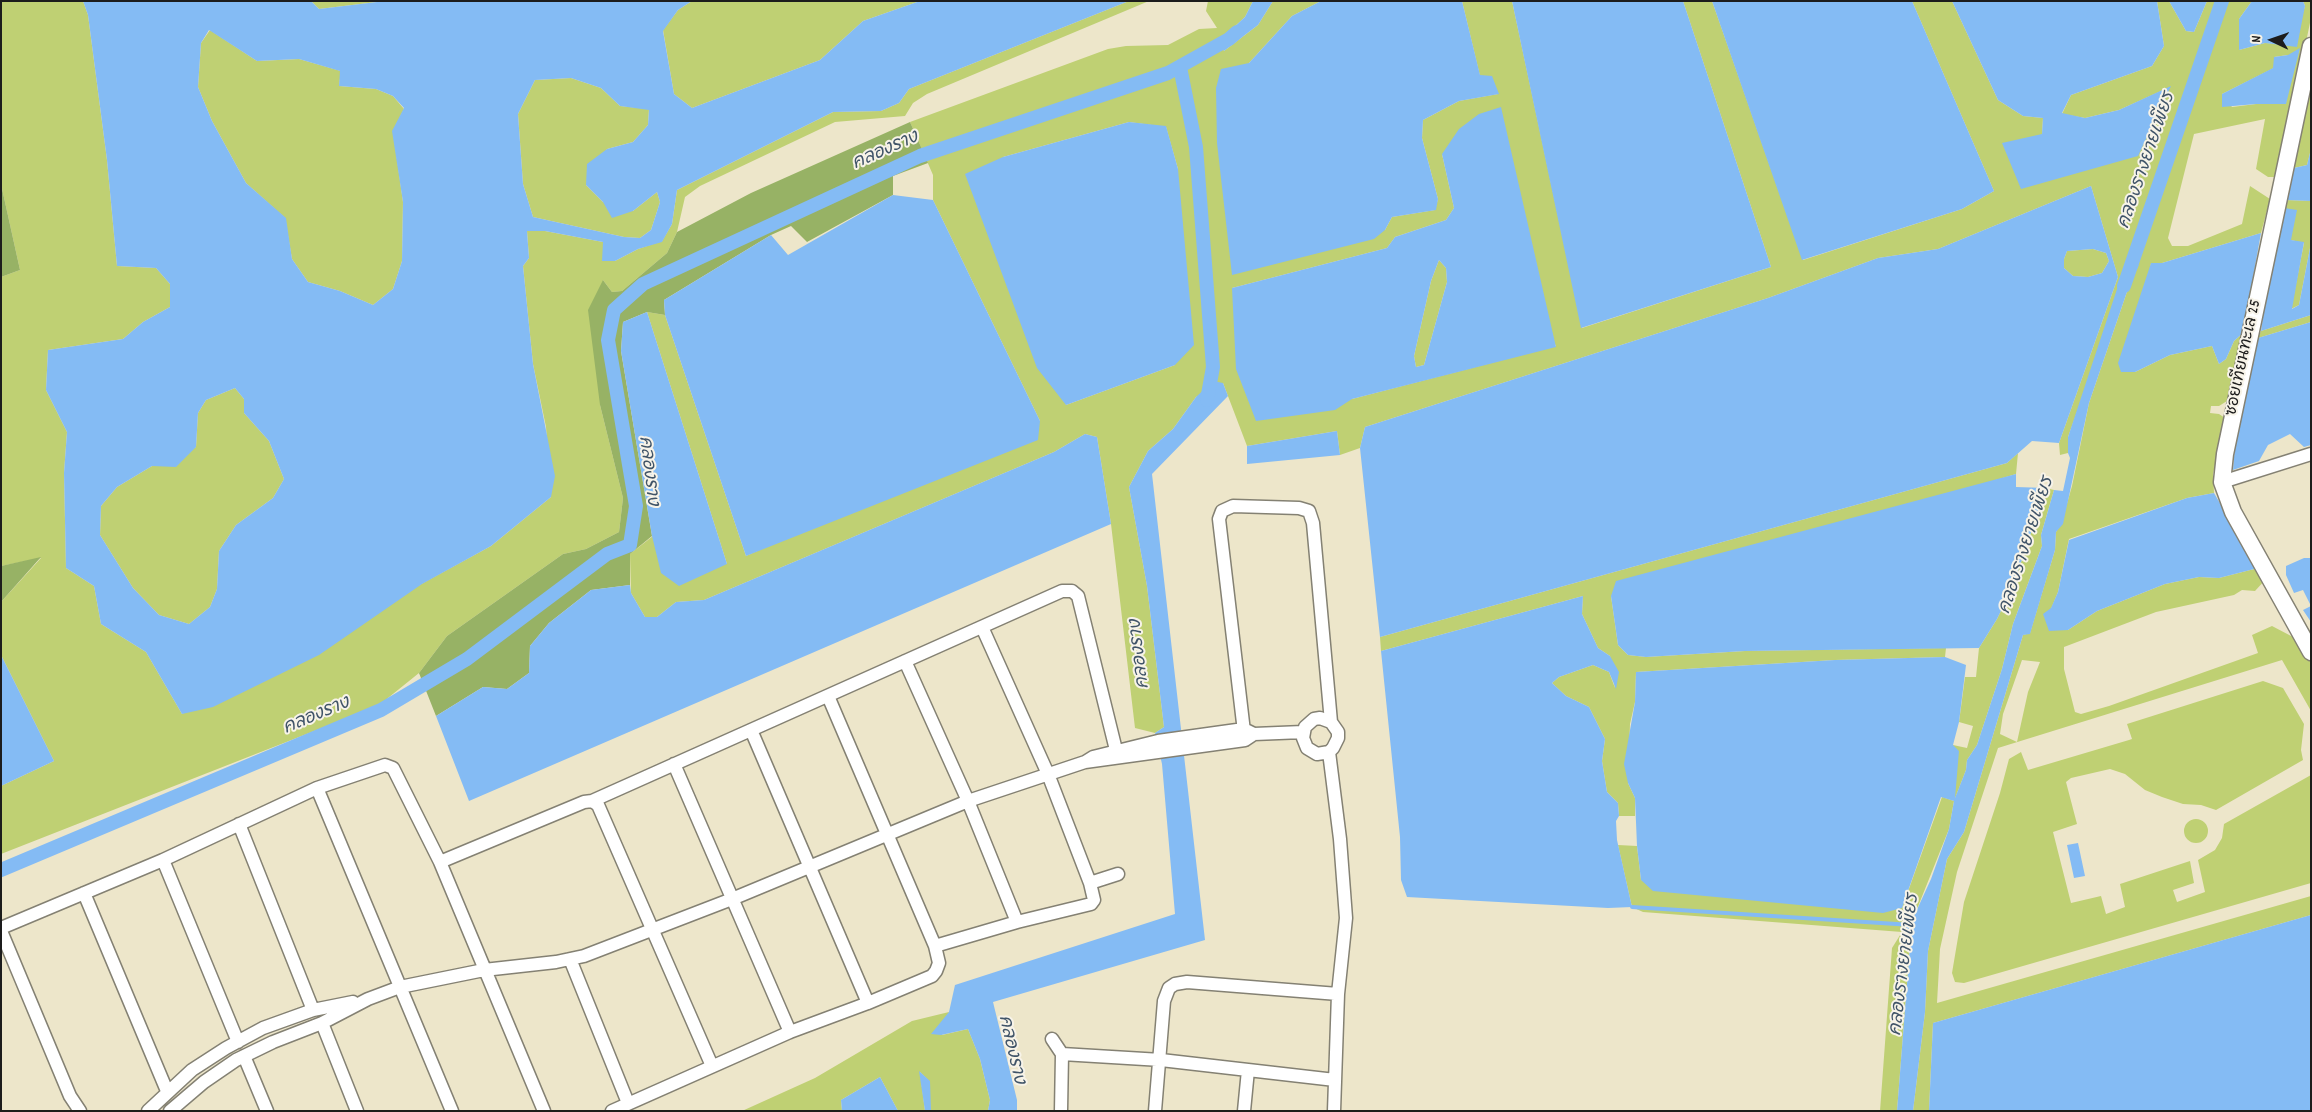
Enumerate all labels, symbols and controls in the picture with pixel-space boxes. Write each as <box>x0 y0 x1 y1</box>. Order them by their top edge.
north arrow <box>2247 15 2297 65</box>
text: N <box>2247 35 2267 43</box>
water label: คลองรางยายเพียร <box>2115 90 2181 232</box>
water label: คลองราง <box>850 128 922 176</box>
street label: ซอยเทียนทะเล 25 <box>2223 298 2267 418</box>
water label: คลองราง <box>632 435 662 507</box>
water label: คลองรางยายเพียร <box>1996 475 2060 617</box>
water label: คลองราง <box>1126 618 1156 690</box>
water label: คลองราง <box>281 693 353 741</box>
water label: คลองรางยายเพียร <box>1887 893 1925 1037</box>
water label: คลองราง <box>992 1014 1028 1086</box>

